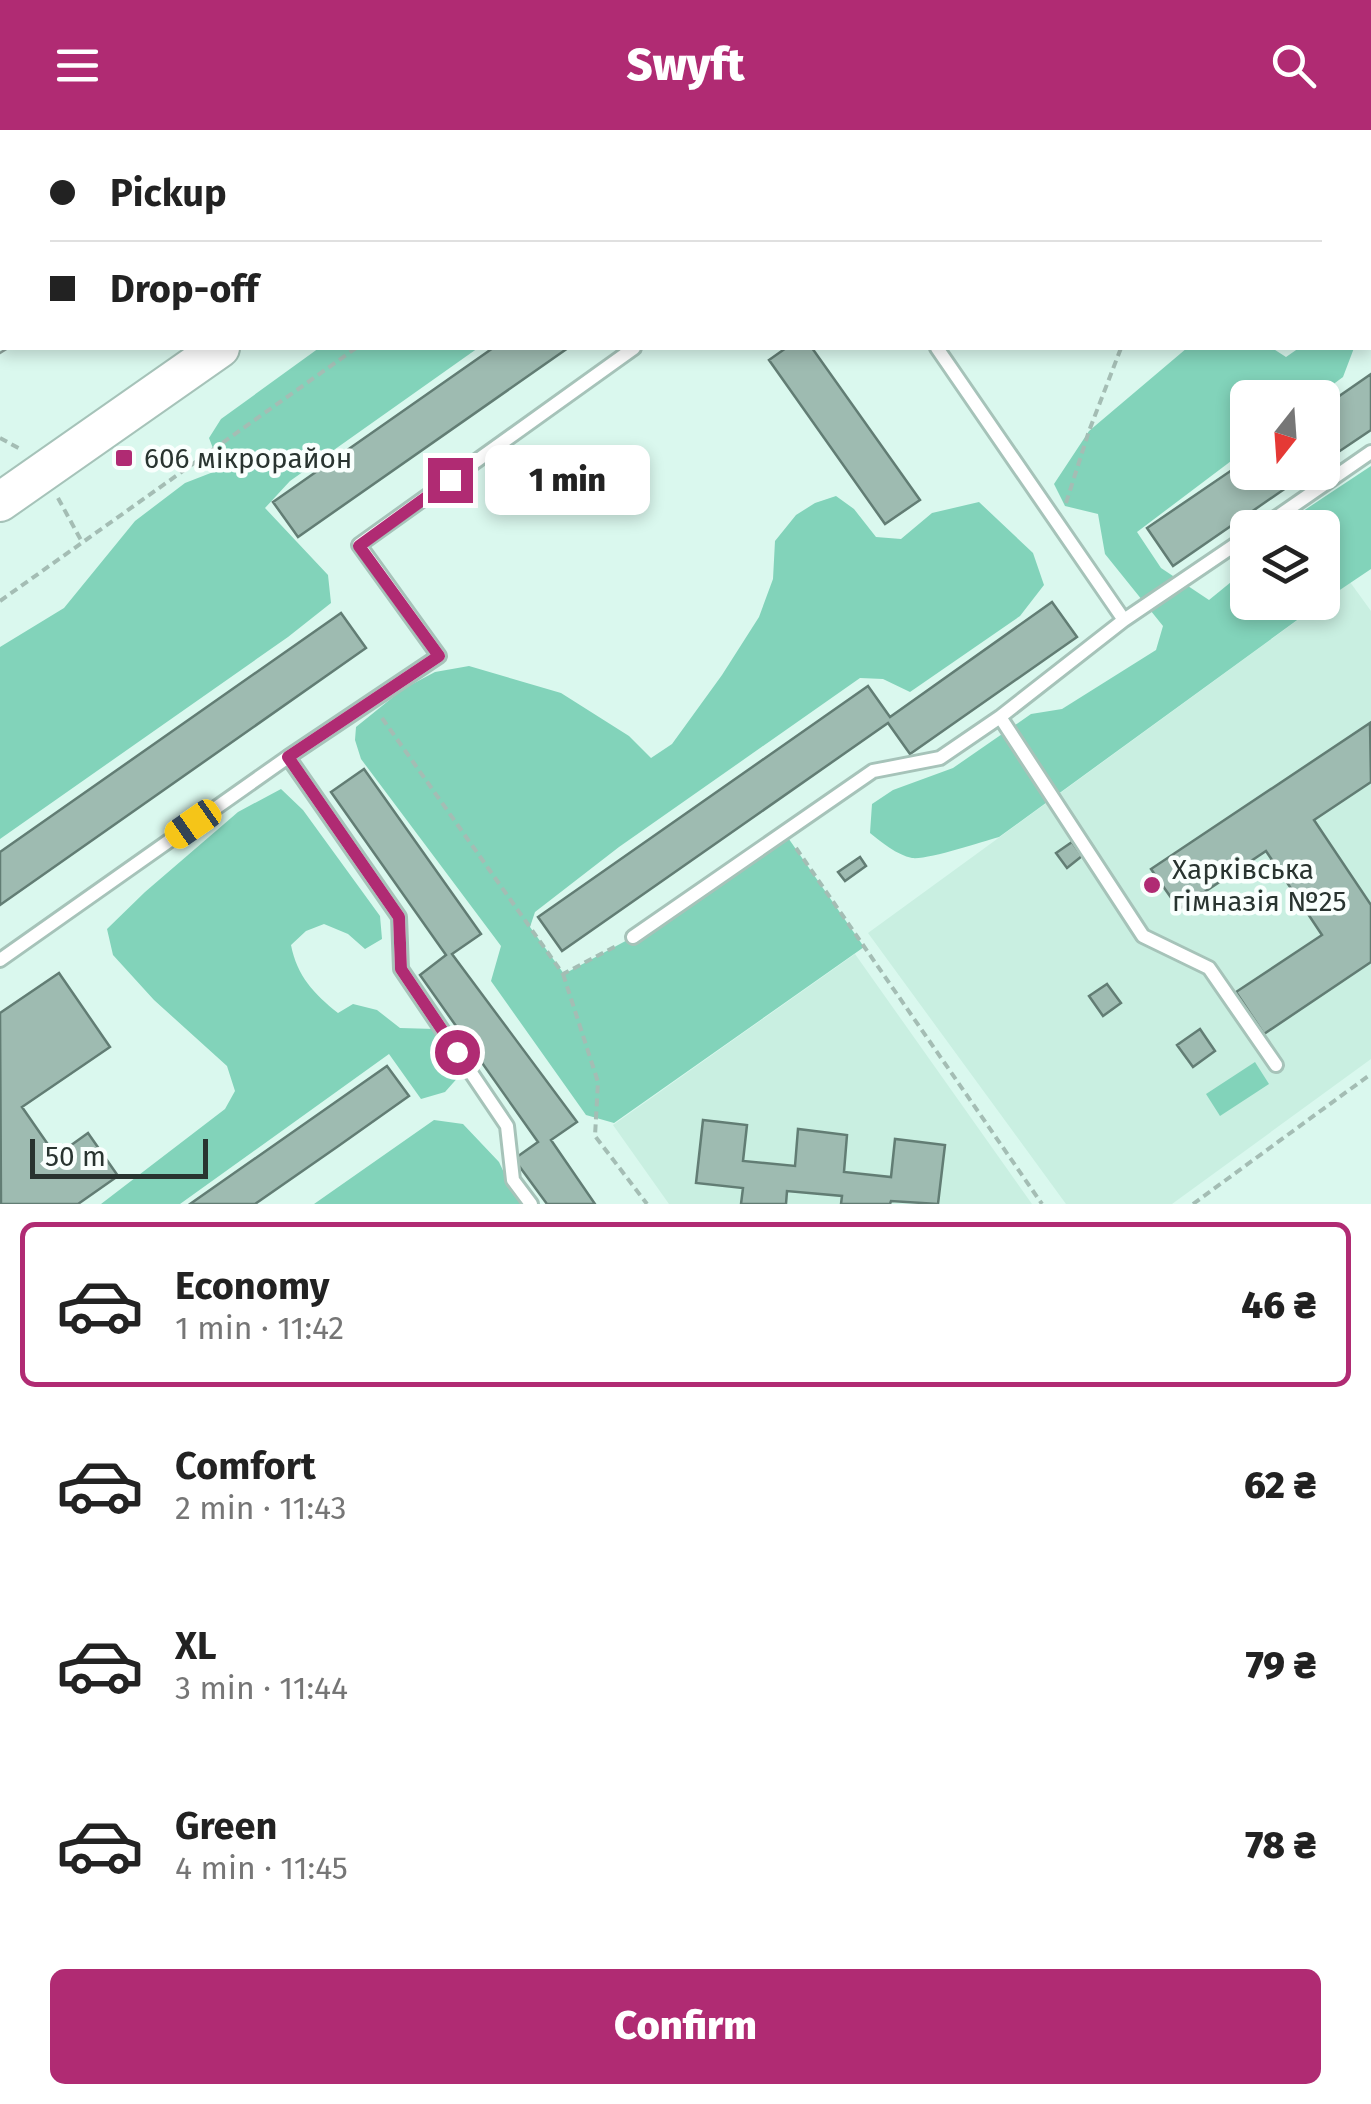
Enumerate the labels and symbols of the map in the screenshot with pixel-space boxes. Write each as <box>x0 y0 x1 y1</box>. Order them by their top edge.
north arrow <box>1230 380 1340 490</box>
place label: 606 мікрорайон <box>144 442 352 475</box>
callout: 1 min <box>485 445 650 515</box>
marker: 606 мікрорайон <box>113 447 135 469</box>
route end <box>428 458 473 503</box>
car <box>160 795 226 853</box>
place label: Харківська гімназія №25 <box>1172 853 1347 918</box>
marker: Харківська гімназія №25 <box>1141 874 1163 896</box>
route start <box>435 1030 480 1075</box>
scale bar <box>30 1134 208 1178</box>

